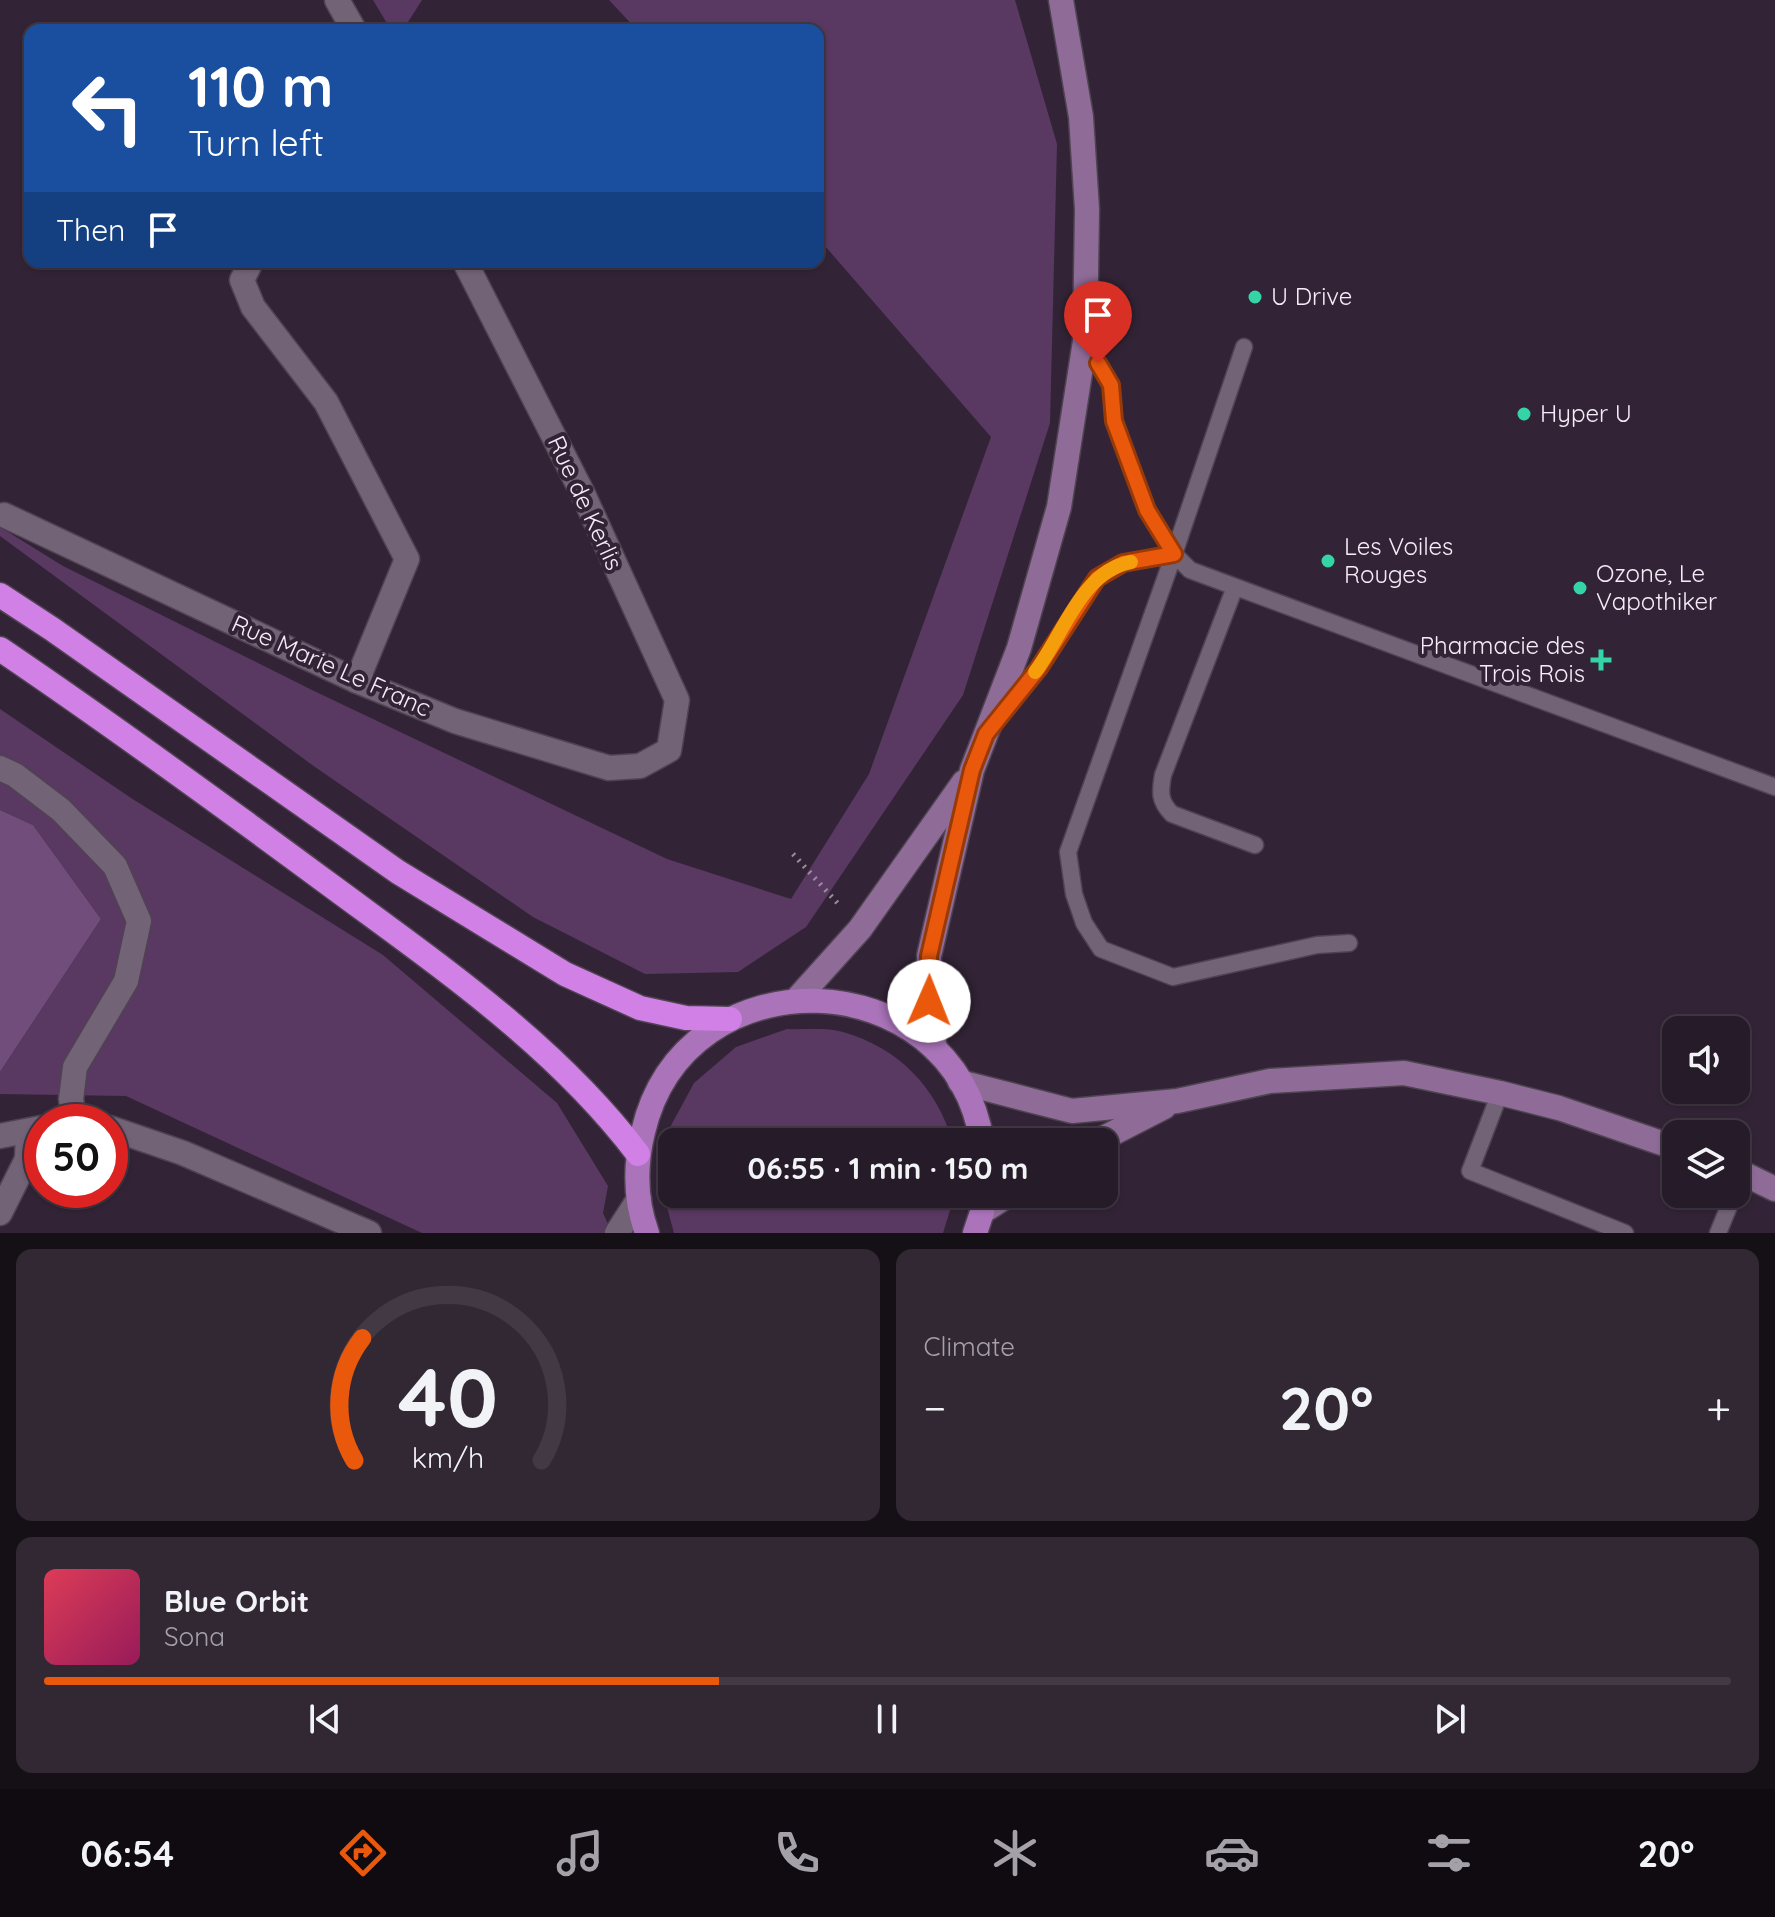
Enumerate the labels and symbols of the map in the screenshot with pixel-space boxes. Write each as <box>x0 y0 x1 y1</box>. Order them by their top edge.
pin <box>1064 281 1132 363</box>
place label: U Drive <box>1271 281 1352 311</box>
marker: U Drive <box>1246 288 1264 306</box>
place label: Hyper U <box>1540 398 1632 428</box>
marker: Hyper U <box>1515 405 1533 423</box>
street label: Rue de Kerlis <box>542 431 630 574</box>
place label: Les Voiles Rouges <box>1344 531 1453 589</box>
marker: Les Voiles Rouges <box>1319 552 1337 570</box>
place label: Ozone, Le Vapothiker <box>1596 558 1717 616</box>
marker: Ozone, Le Vapothiker <box>1571 579 1589 597</box>
street label: Rue Marie Le Franc <box>227 608 436 722</box>
place label: Pharmacie des Trois Rois <box>1420 630 1585 688</box>
marker: Pharmacie des Trois Rois <box>1592 651 1610 669</box>
position arrow <box>887 959 971 1043</box>
speed limit sign: 50 <box>24 1104 128 1208</box>

